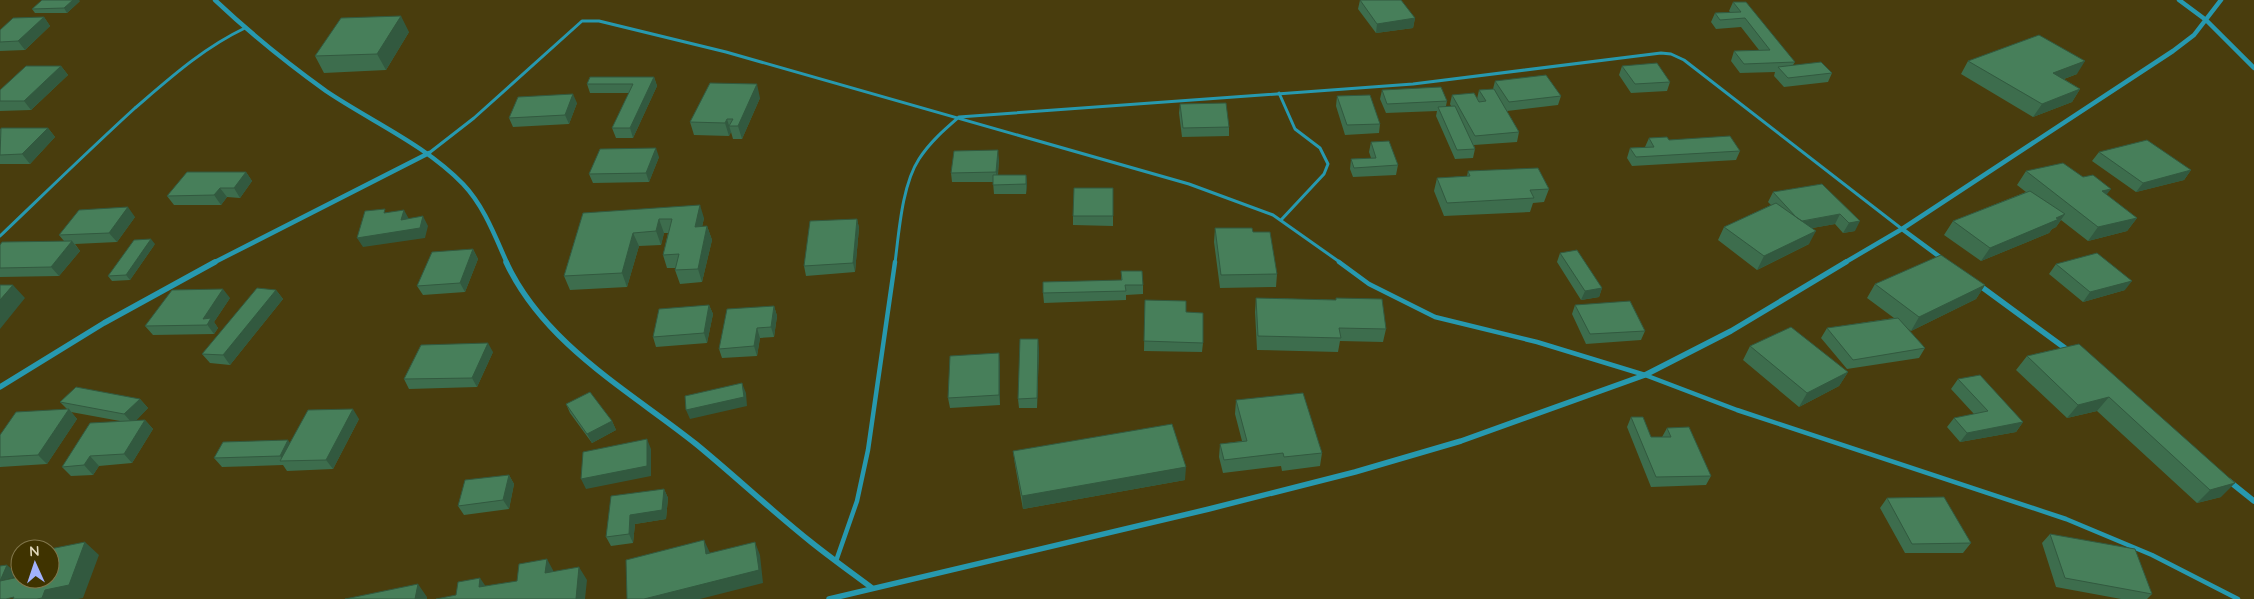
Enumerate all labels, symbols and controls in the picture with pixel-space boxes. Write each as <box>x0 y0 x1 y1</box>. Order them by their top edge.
north arrow <box>10 539 60 589</box>
text: N <box>29 542 40 560</box>

